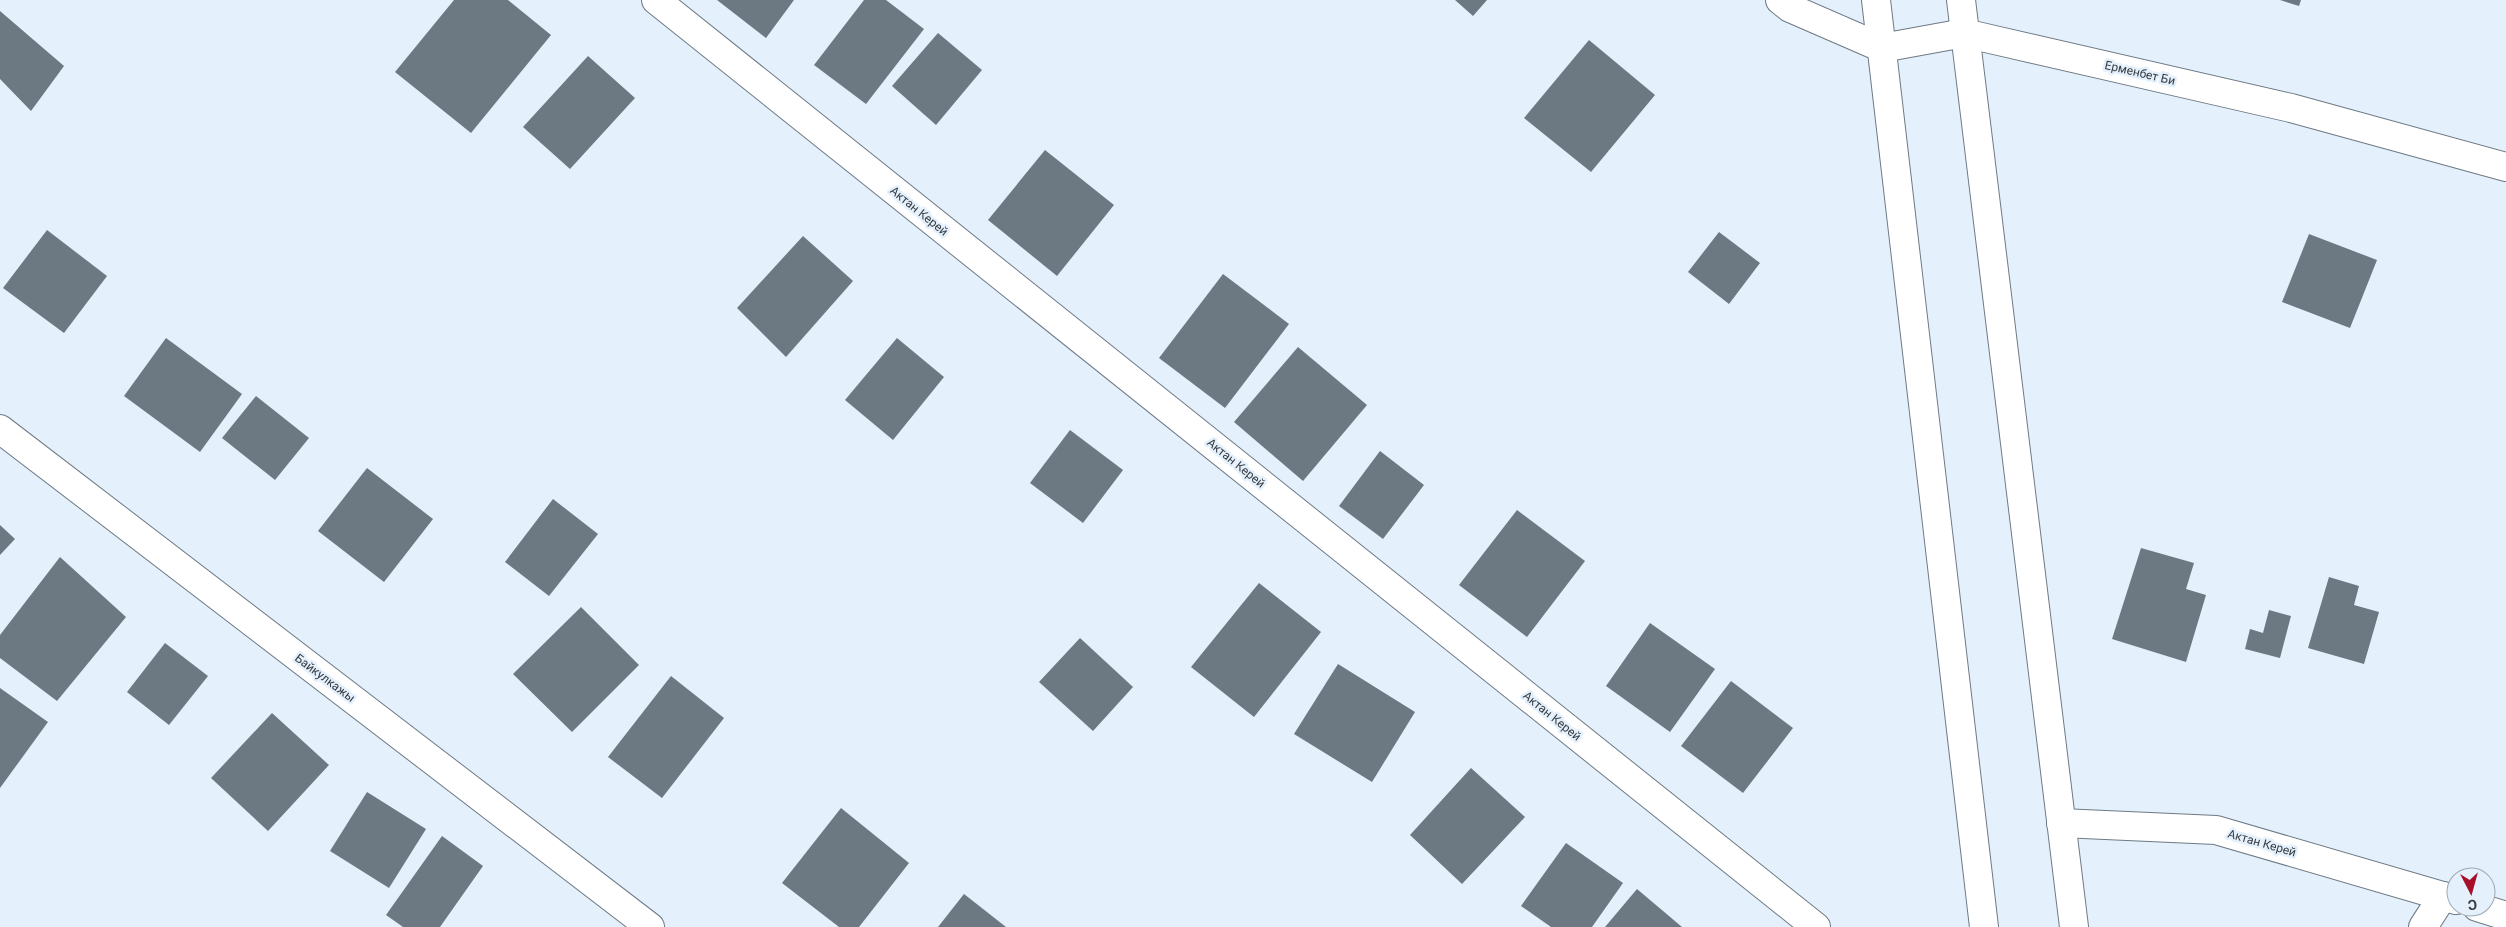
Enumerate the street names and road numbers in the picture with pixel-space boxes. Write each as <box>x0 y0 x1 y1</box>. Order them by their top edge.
street label: Ерменбет Би <box>2103 58 2177 88</box>
street label: Актан Керей <box>887 183 951 239</box>
street label: Актан Керей <box>1204 435 1268 491</box>
street label: Байкулкажы <box>292 651 358 705</box>
street label: Актан Керей <box>1520 688 1584 744</box>
street label: Актан Керей <box>2226 827 2298 859</box>

